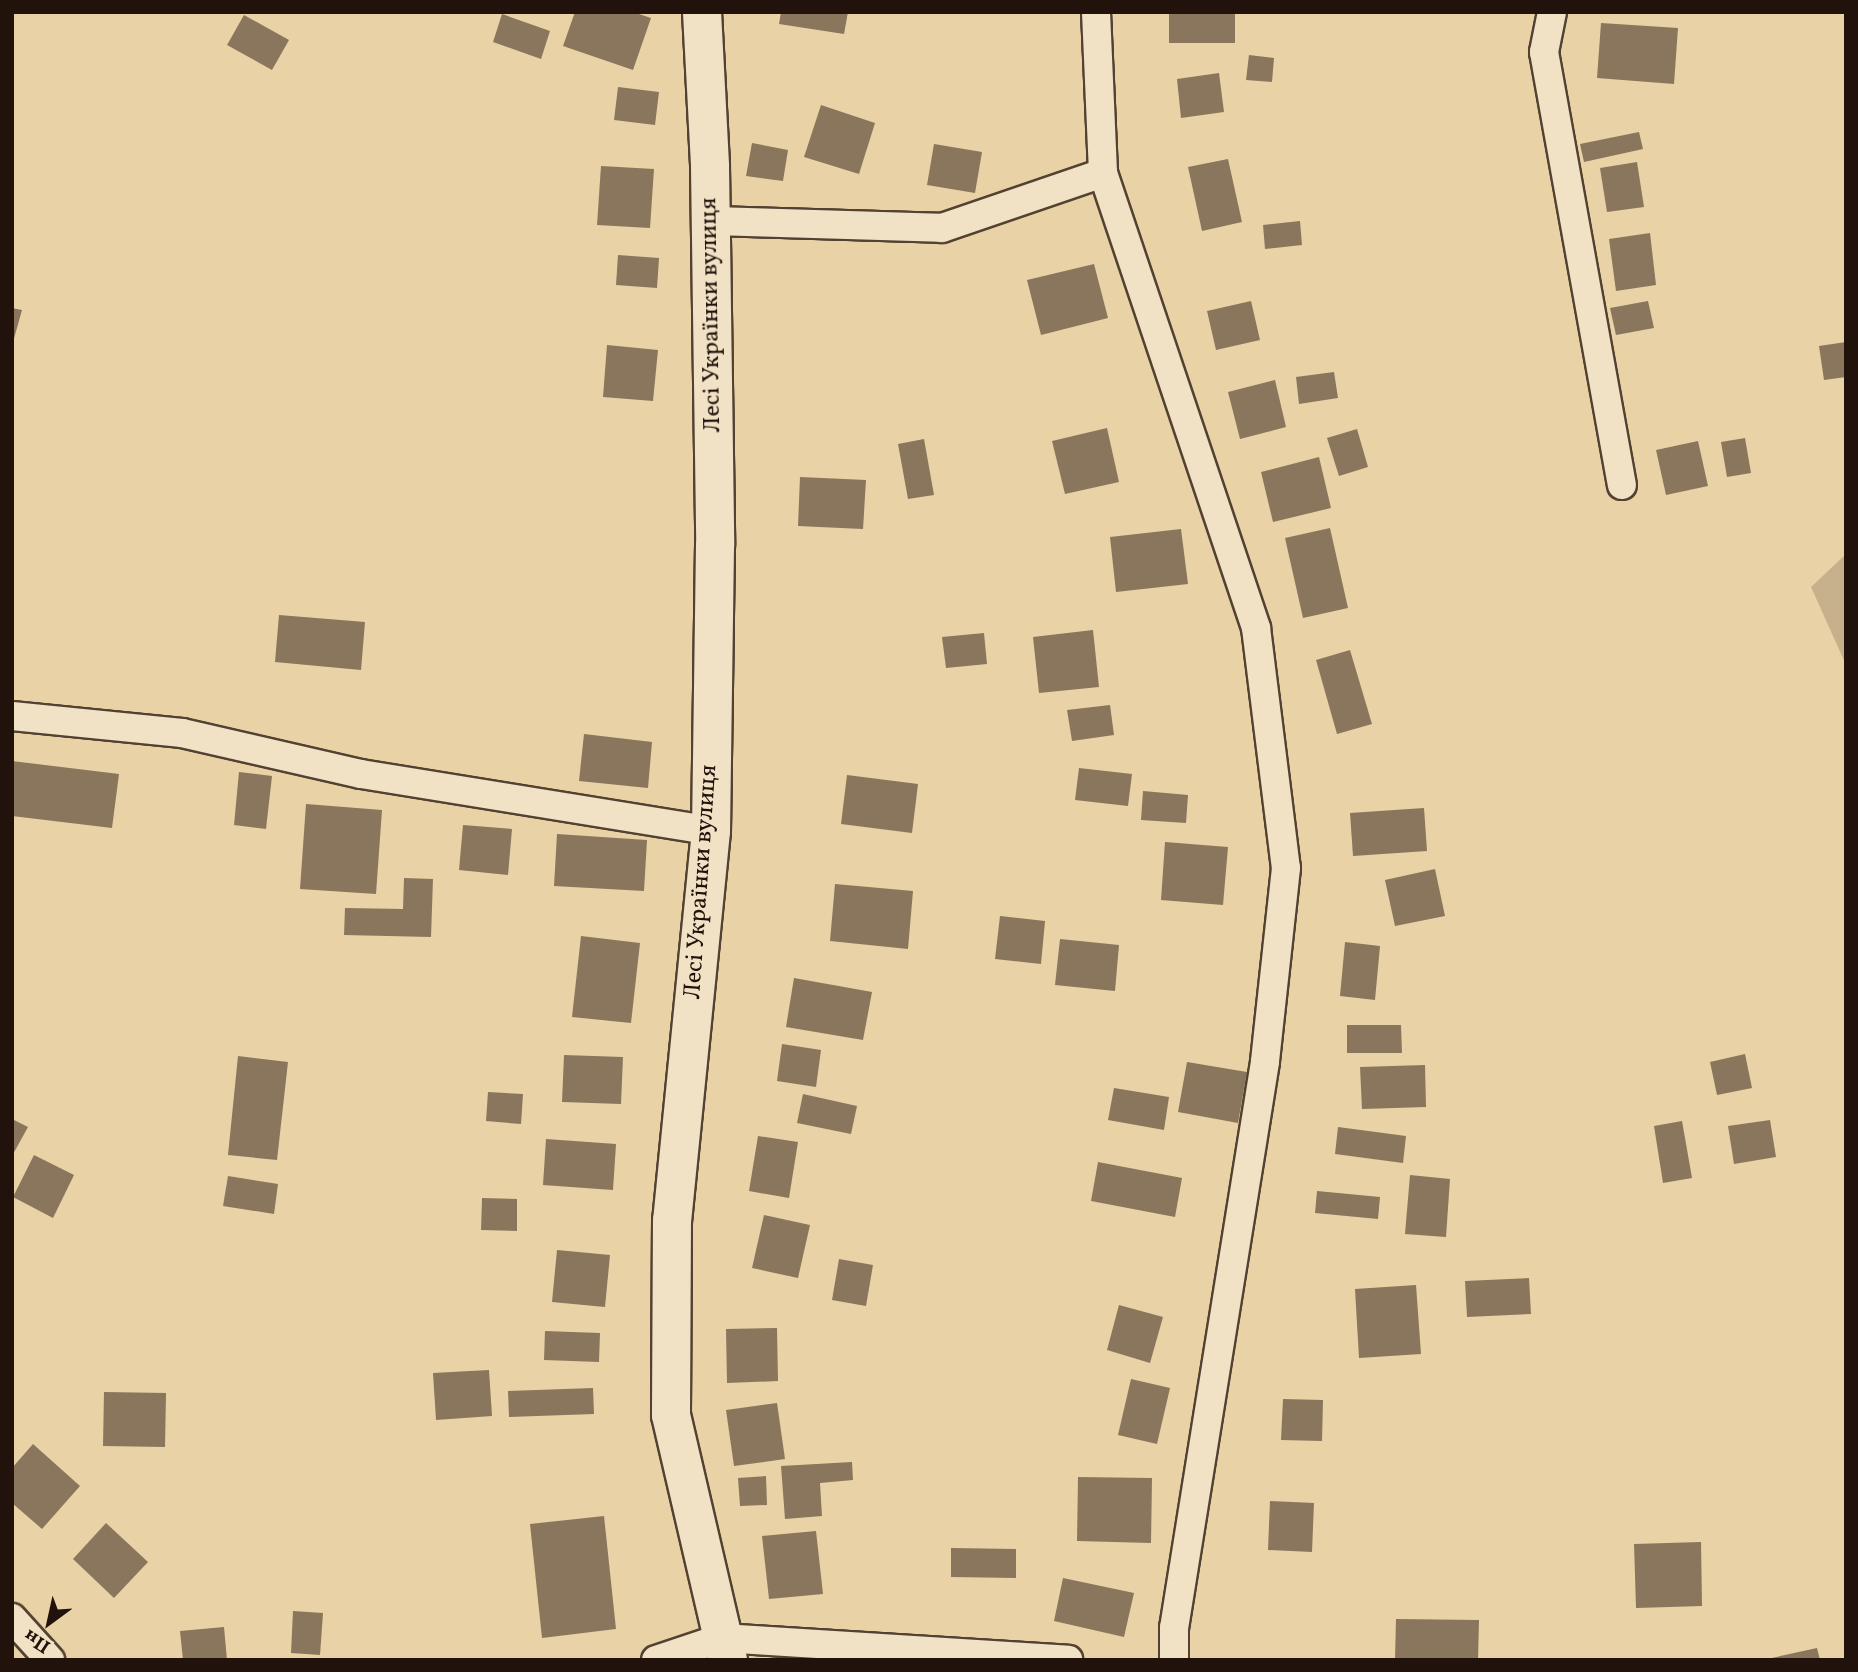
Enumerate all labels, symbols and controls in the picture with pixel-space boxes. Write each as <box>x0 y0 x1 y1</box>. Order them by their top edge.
street label: Лесі Українки вулиця <box>696 197 728 433</box>
street label: Лесі Українки вулиця <box>679 764 725 1000</box>
north arrow <box>14 1588 84 1658</box>
text: Пн <box>19 1622 56 1659</box>

